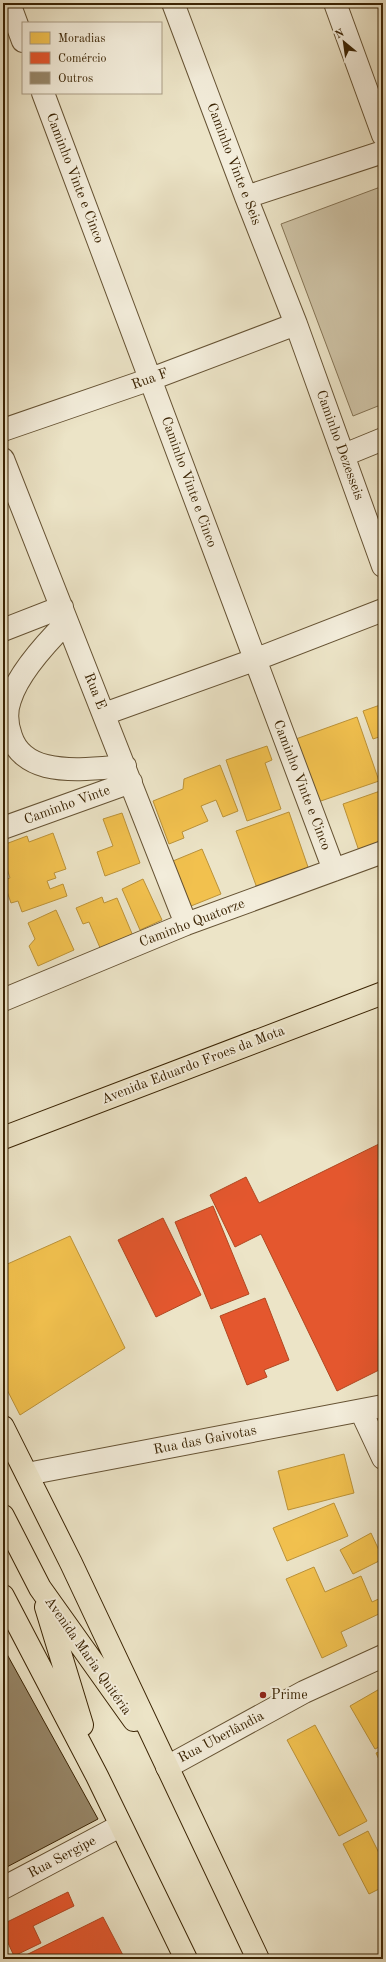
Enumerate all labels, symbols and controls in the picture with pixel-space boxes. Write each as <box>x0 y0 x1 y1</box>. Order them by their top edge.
legend <box>22 22 162 94</box>
north arrow <box>324 22 364 62</box>
text: N <box>334 27 347 41</box>
text: Moradias <box>58 33 106 45</box>
text: Comércio <box>58 53 106 65</box>
text: Outros <box>58 73 93 85</box>
street label: Caminho Vinte e Seis <box>204 101 264 227</box>
street label: Caminho Vinte e Cinco <box>44 111 106 245</box>
street label: Rua F <box>130 366 170 392</box>
street label: Caminho Dezesseis <box>314 388 366 502</box>
street label: Caminho Vinte e Cinco <box>159 415 219 549</box>
street label: Rua E <box>81 671 109 711</box>
street label: Caminho Vinte e Cinco <box>271 718 333 852</box>
street label: Caminho Vinte <box>22 783 112 827</box>
street label: Caminho Quatorze <box>137 896 247 950</box>
street label: Avenida Eduardo Froes da Mota <box>99 1024 287 1106</box>
street label: Rua das Gaivotas <box>152 1423 258 1457</box>
street label: Avenida Maria Quitéria <box>42 1595 134 1718</box>
place label: Prime <box>271 1688 308 1702</box>
marker: Prime <box>258 1690 268 1700</box>
street label: Rua Uberlândia <box>176 1709 266 1765</box>
street label: Rua Sergipe <box>26 1833 98 1881</box>

